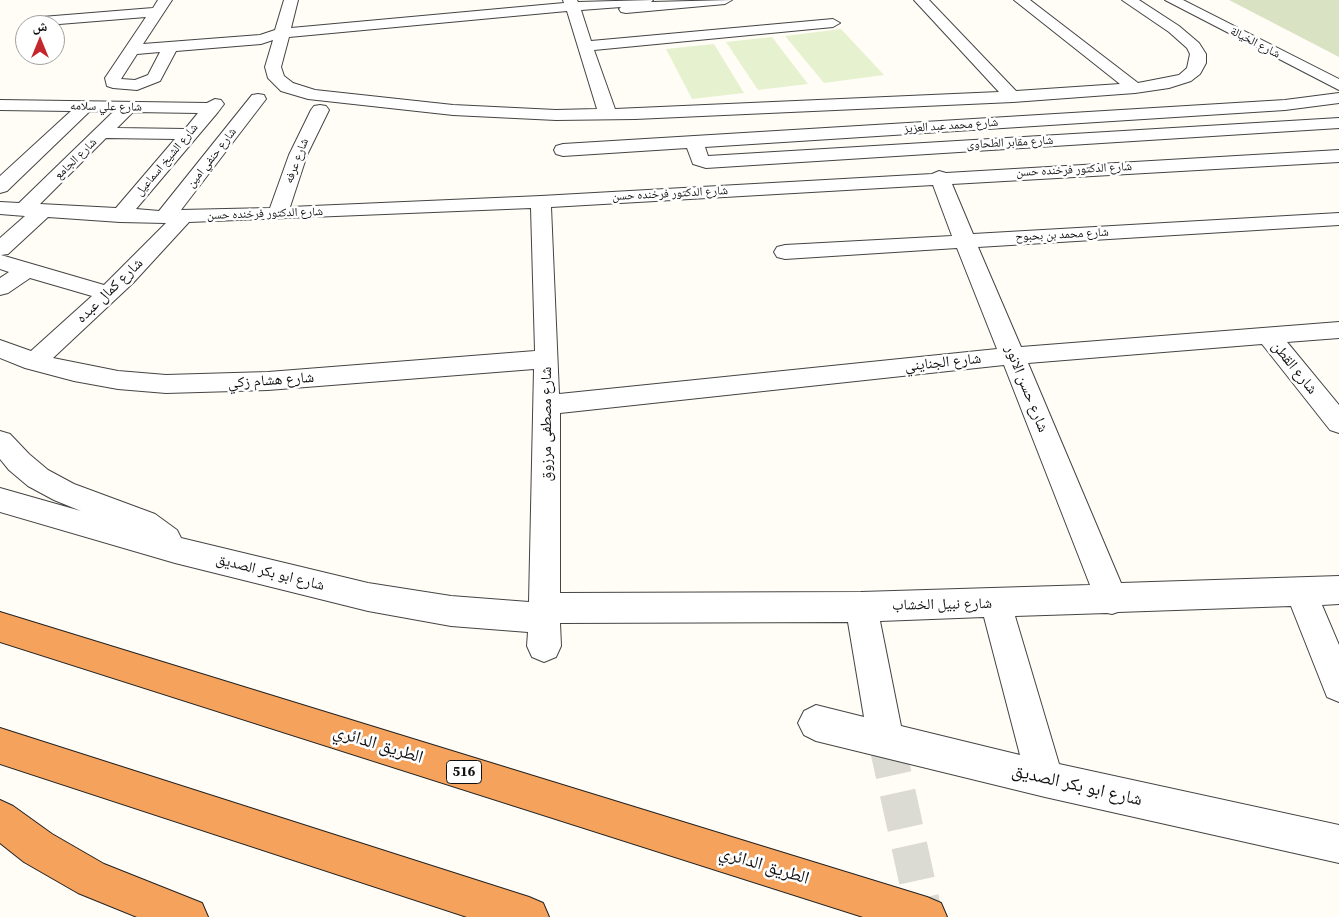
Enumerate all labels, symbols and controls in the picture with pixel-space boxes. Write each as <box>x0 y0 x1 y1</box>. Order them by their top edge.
north arrow <box>15 15 65 65</box>
text: ش <box>33 16 47 36</box>
street label: شارع الخيالة <box>1228 24 1282 62</box>
street label: شارع علي سلامه <box>70 99 142 115</box>
street label: شارع محمد عبد العزيز <box>903 116 999 136</box>
street label: شارع الشيخ اسماعيل <box>132 121 202 199</box>
street label: شارع حنفي امين <box>184 125 240 191</box>
street label: شارع مقابر الطحاوى <box>966 134 1054 152</box>
street label: شارع الجامع <box>52 135 100 183</box>
street label: شارع عرفه <box>282 136 312 186</box>
street label: شارع الدكتور فرخنده حسن <box>1016 160 1132 180</box>
street label: شارع الدكتور فرخنده حسن <box>612 184 728 204</box>
street label: شارع الدكتور فرخنده حسن <box>207 205 323 223</box>
street label: شارع محمد بن بحبوح <box>1015 225 1109 245</box>
street label: شارع كمال عبده <box>73 255 147 327</box>
street label: شارع القطن <box>1267 338 1321 398</box>
street label: شارع حسن الانور <box>1000 343 1052 435</box>
street label: شارع الجنايني <box>904 350 982 376</box>
street label: شارع مصطفى مرزوق <box>538 367 556 481</box>
street label: شارع هشام زكي <box>227 369 315 393</box>
street label: شارع ابو بكر الصديق <box>214 551 326 595</box>
street label: شارع نبيل الخشاب <box>892 595 992 615</box>
street label: الطريق الدائري <box>330 721 426 769</box>
road number: 516 <box>446 760 482 784</box>
street label: شارع ابو بكر الصديق <box>1010 760 1144 812</box>
street label: الطريق الدائري <box>716 842 812 890</box>

